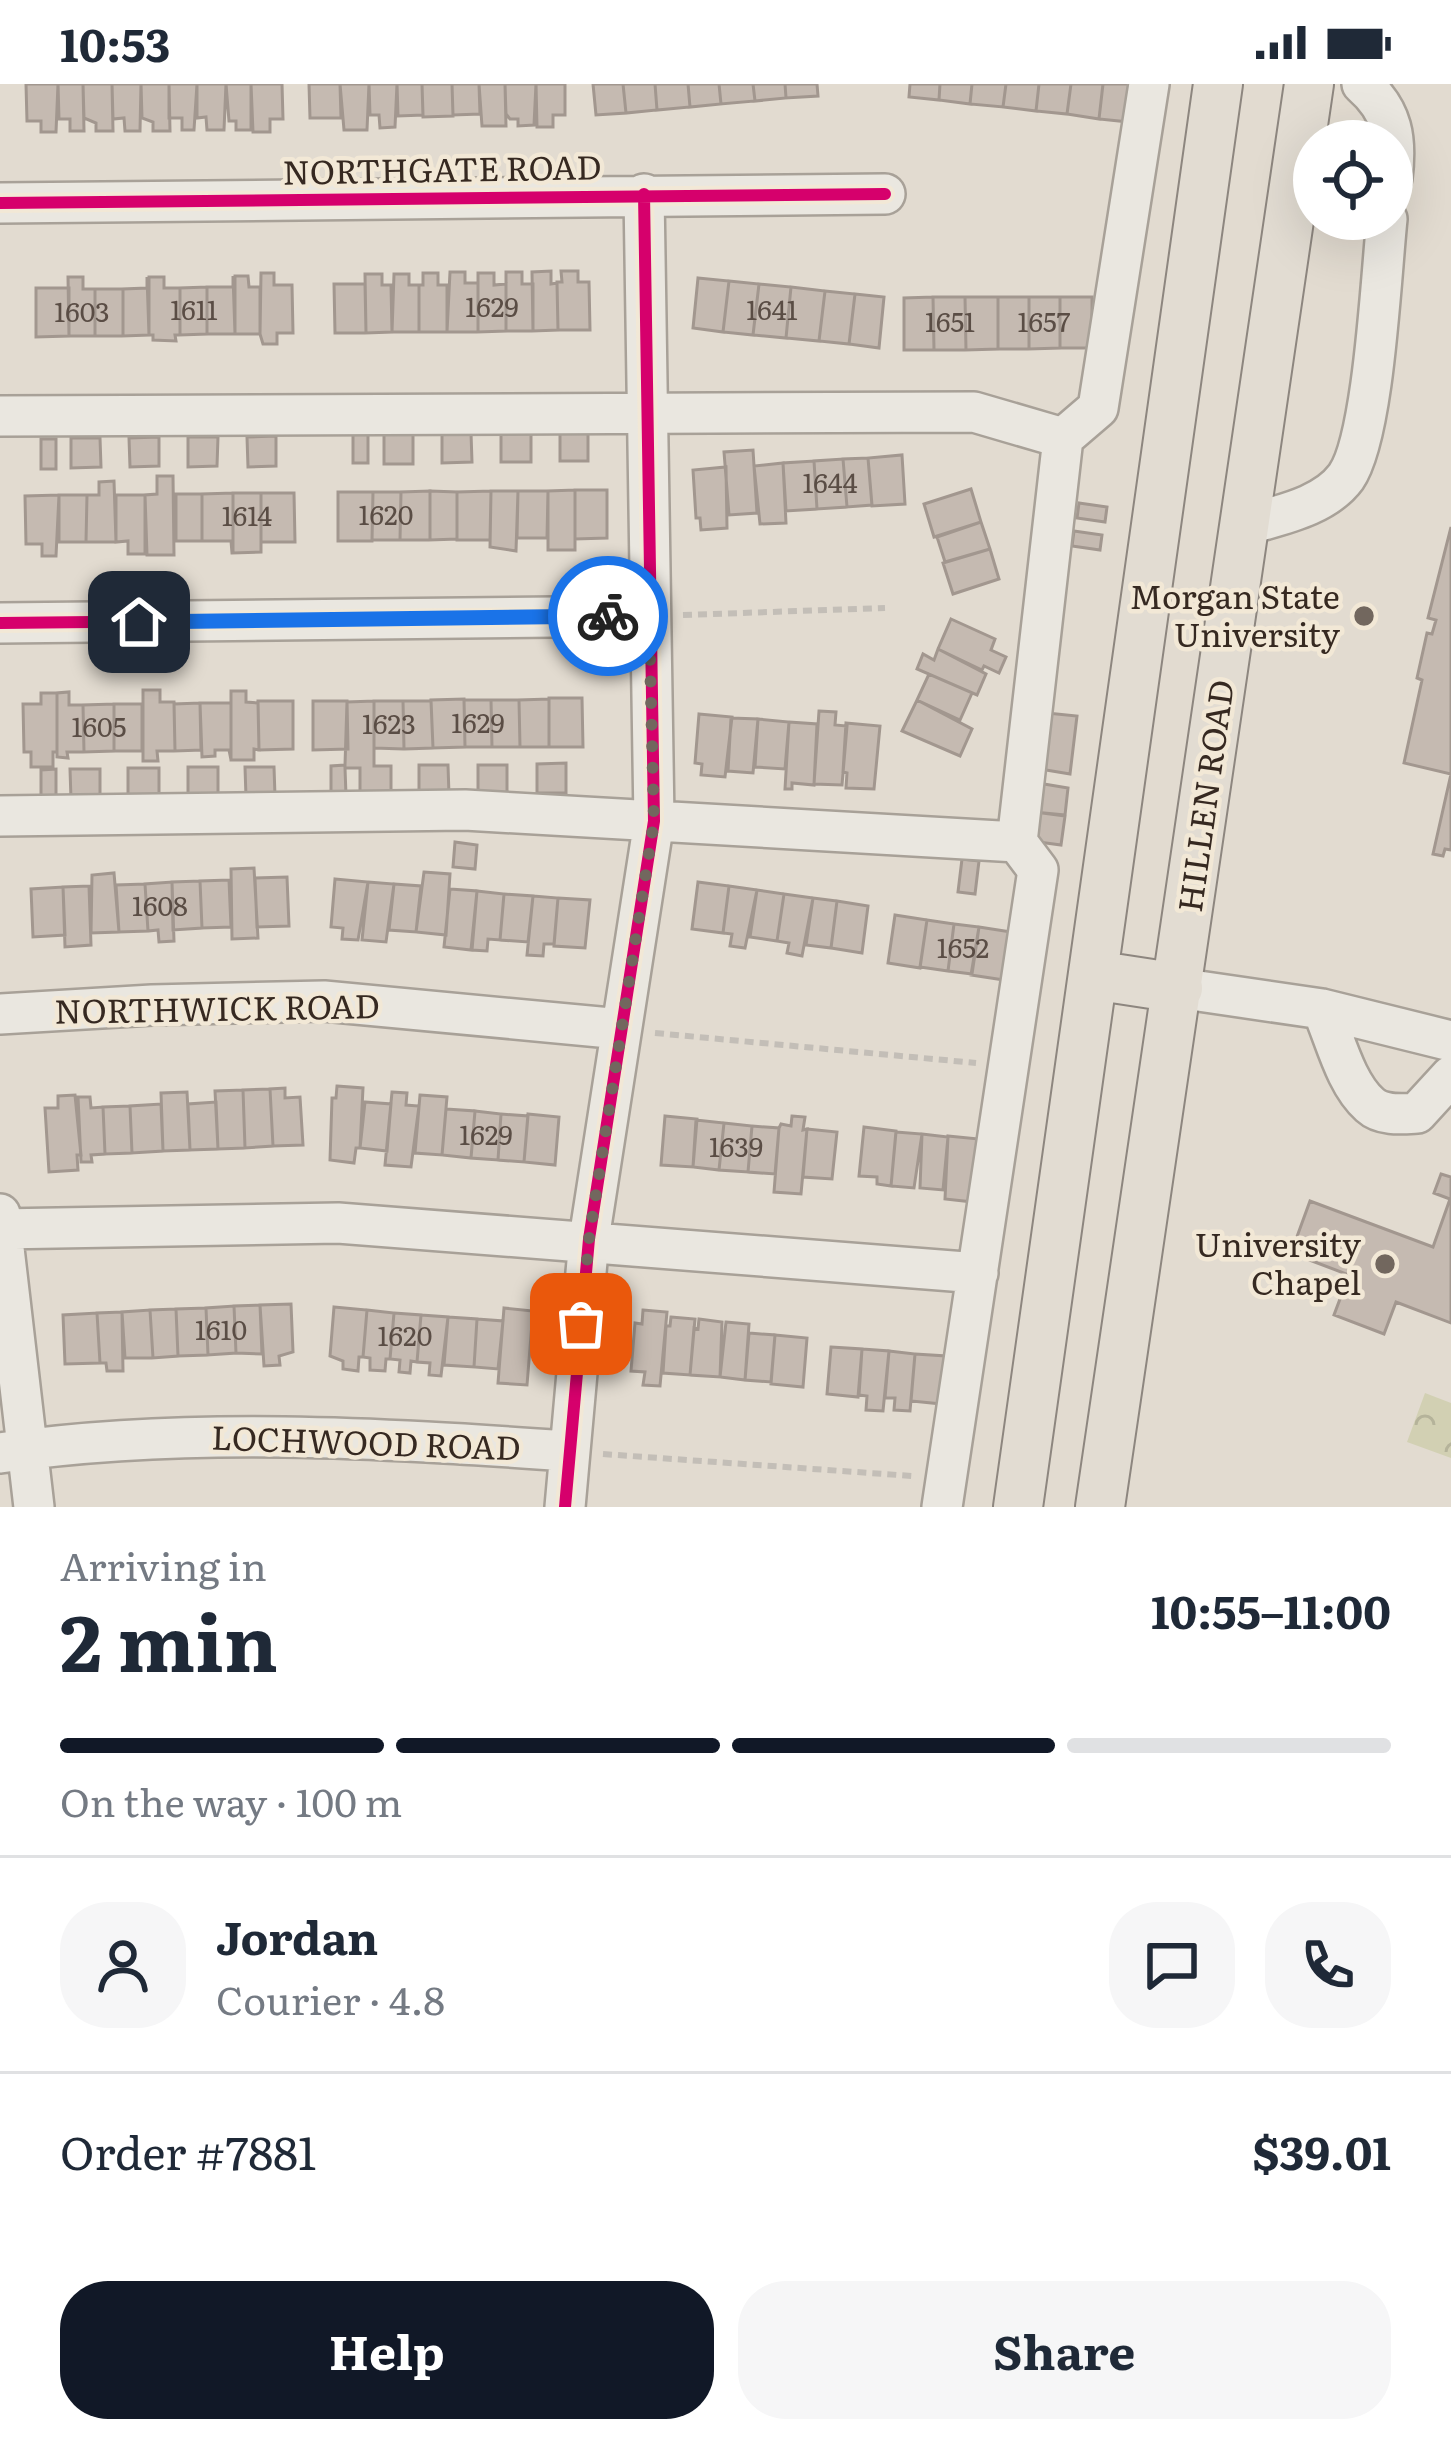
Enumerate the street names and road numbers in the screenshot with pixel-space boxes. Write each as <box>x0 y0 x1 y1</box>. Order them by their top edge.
street label: NORTHGATE ROAD <box>282 140 602 195</box>
street label: HILLEN ROAD <box>1163 676 1244 915</box>
street label: NORTHWICK ROAD <box>54 979 380 1034</box>
street label: LOCHWOOD ROAD <box>211 1411 522 1470</box>

